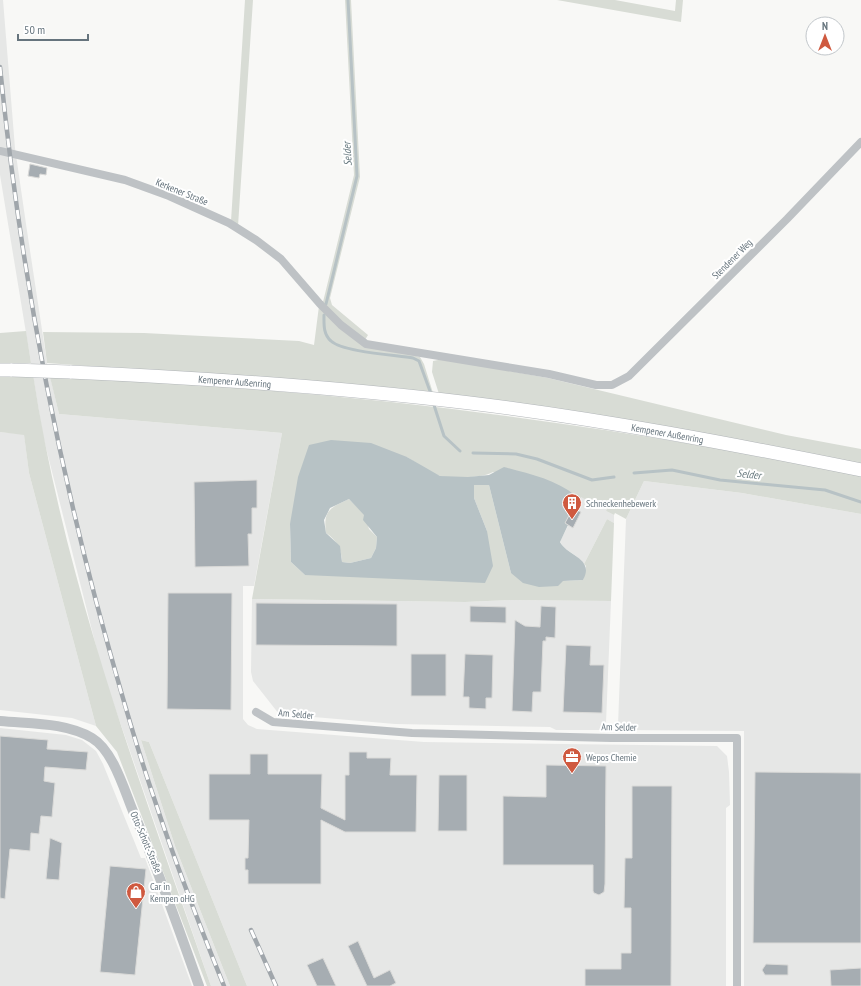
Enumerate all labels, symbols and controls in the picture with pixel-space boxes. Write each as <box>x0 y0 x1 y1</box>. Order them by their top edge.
scale bar <box>18 16 88 42</box>
north arrow <box>805 16 845 56</box>
text: N <box>822 19 828 33</box>
text: 50 m <box>24 22 45 37</box>
water label: Selder <box>339 140 355 166</box>
street label: Kerkener Straße <box>154 176 210 208</box>
street label: Stendener Weg <box>709 236 755 282</box>
street label: Kempener Außenring <box>198 372 272 390</box>
street label: Kempener Außenring <box>630 420 705 446</box>
water label: Selder <box>736 466 764 482</box>
building icon: Schneckenhebewerk <box>561 492 583 520</box>
place label: Schneckenhebewerk <box>586 497 656 510</box>
street label: Am Selder <box>278 706 314 722</box>
street label: Am Selder <box>601 720 637 734</box>
office icon: Wepos Chemie <box>561 746 583 774</box>
place label: Wepos Chemie <box>586 751 637 764</box>
street label: Otto-Schott-Straße <box>127 809 165 875</box>
place label: Car in Kempen oHG <box>150 880 195 905</box>
shop icon: Car in Kempen oHG <box>125 881 147 909</box>

